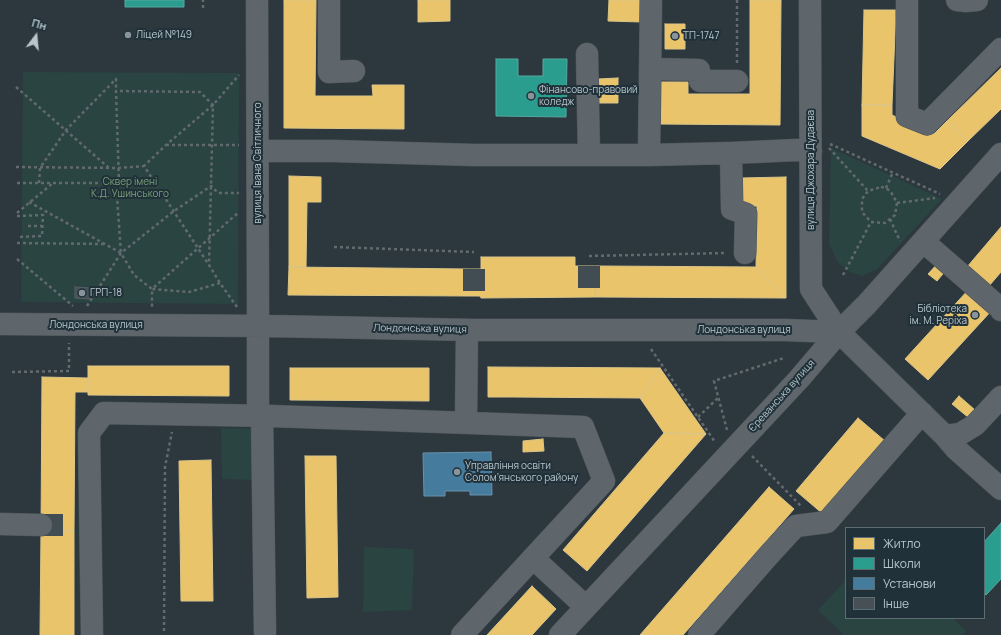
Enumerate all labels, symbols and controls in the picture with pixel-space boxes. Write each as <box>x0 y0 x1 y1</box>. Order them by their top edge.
text: Пн <box>30 15 49 33</box>
north arrow <box>16 16 56 56</box>
place label: Ліцей №149 <box>136 29 192 41</box>
marker: Ліцей №149 <box>123 30 133 40</box>
place label: ТП-1747 <box>683 30 720 42</box>
marker: ТП-1747 <box>670 31 680 41</box>
place label: Фінансово-правовий коледж <box>539 84 638 108</box>
marker: Фінансово-правовий коледж <box>526 91 536 101</box>
street label: вулиця Івана Світличного <box>252 102 264 224</box>
street label: вулиця Джохара Дудаєва <box>805 110 817 230</box>
park label: Сквер імені К.Д. Ушинського <box>91 176 169 200</box>
place label: ГРП-18 <box>90 287 122 299</box>
marker: ГРП-18 <box>77 288 87 298</box>
place label: Бібліотека ім. М. Реріха <box>910 303 967 326</box>
marker: Бібліотека ім. М. Реріха <box>970 310 980 320</box>
street label: Лондонська вулиця <box>49 319 143 331</box>
street label: Лондонська вулиця <box>373 322 467 336</box>
street label: Лондонська вулиця <box>697 324 791 336</box>
street label: Єреванська вулиця <box>747 358 817 434</box>
place label: Управління освіти Солом’янського району <box>465 460 578 484</box>
marker: Управління освіти Солом’янського району <box>452 467 462 477</box>
legend <box>845 527 985 619</box>
text: Житло <box>883 535 920 552</box>
text: Школи <box>883 555 921 572</box>
text: Установи <box>883 575 936 592</box>
text: Інше <box>883 595 909 612</box>

